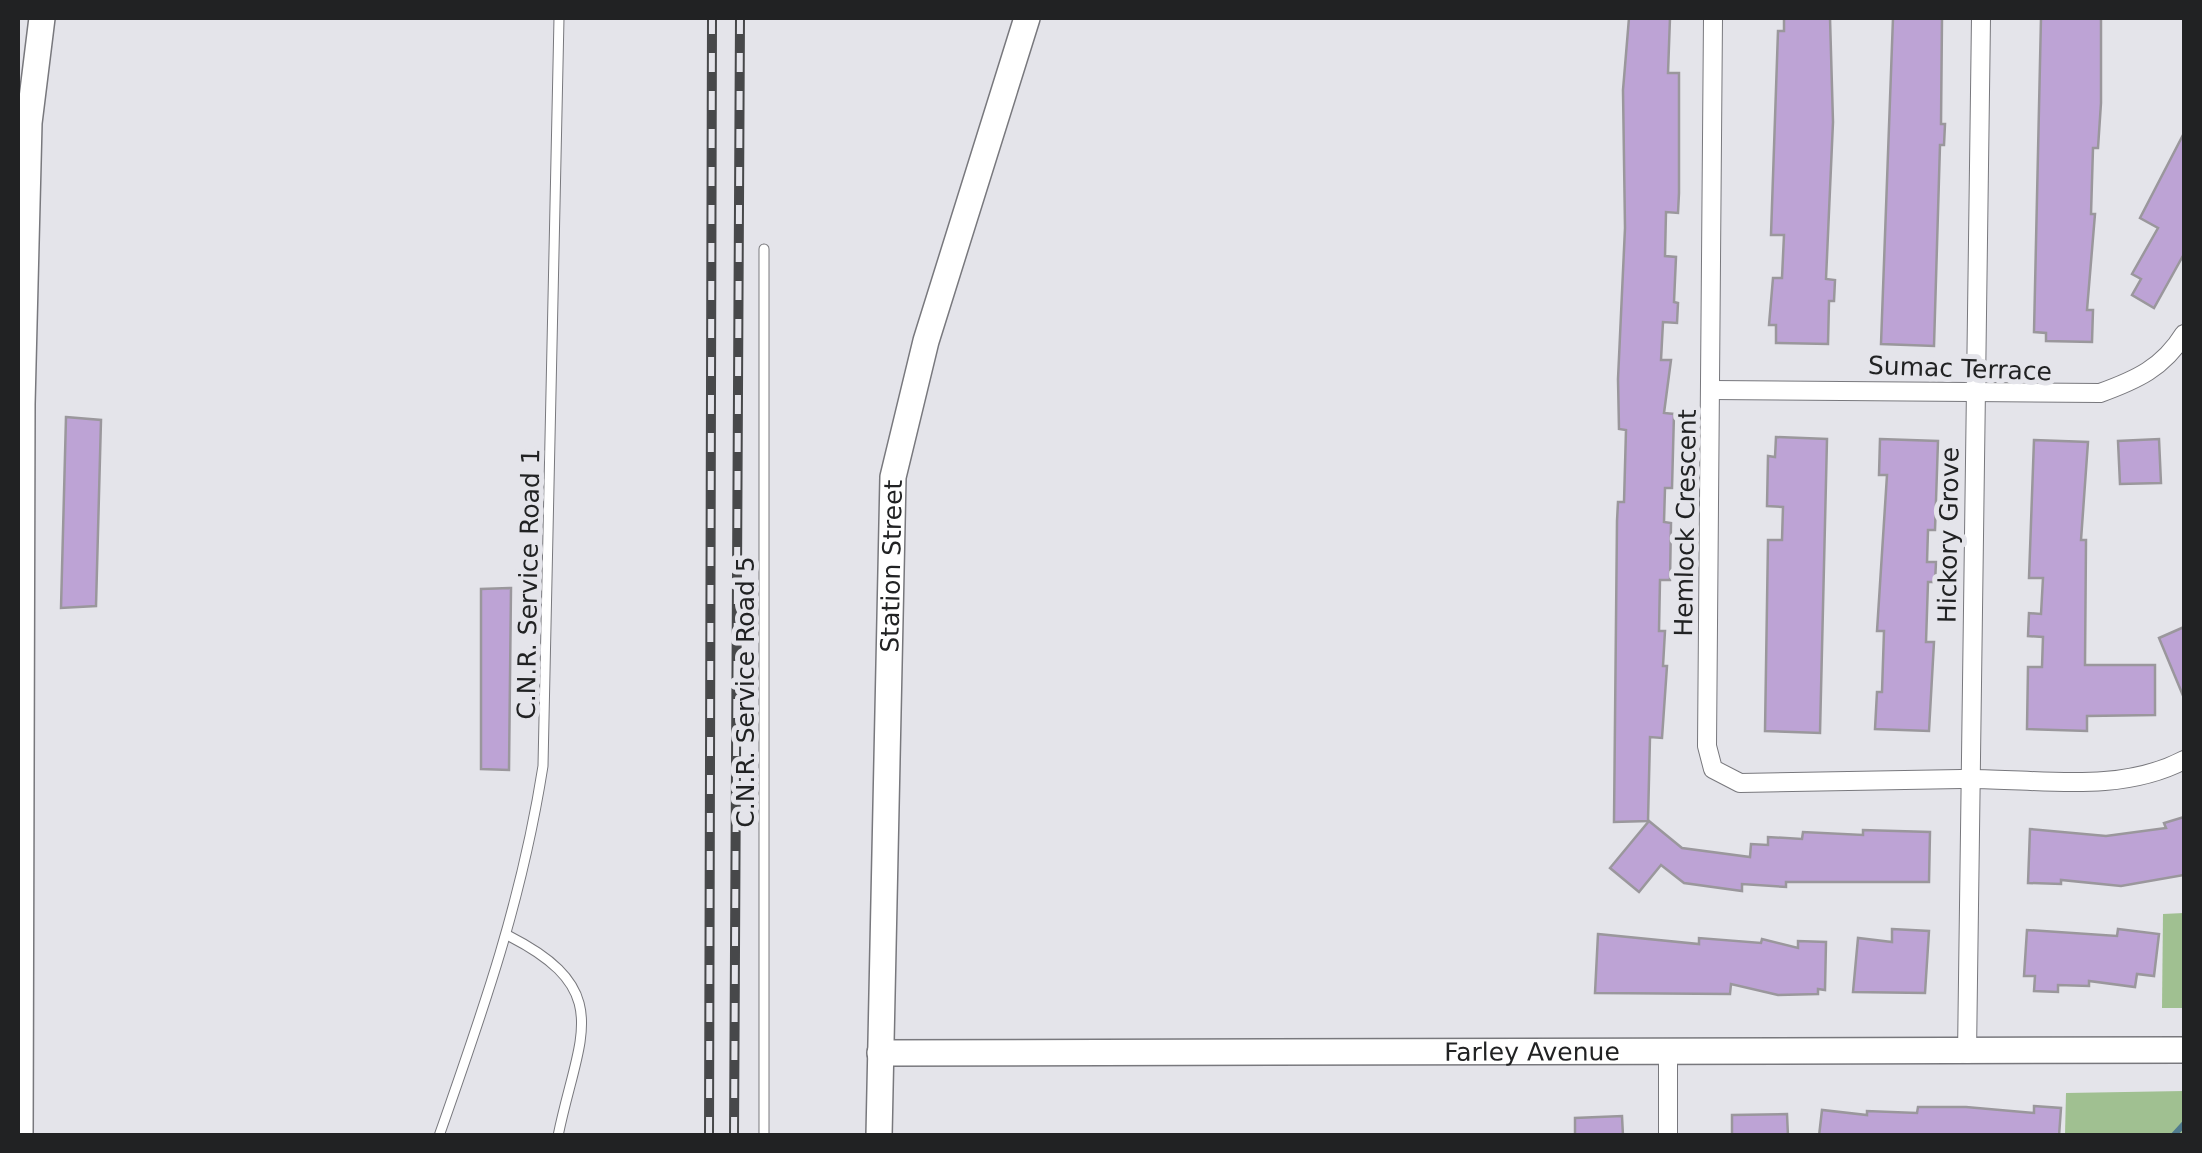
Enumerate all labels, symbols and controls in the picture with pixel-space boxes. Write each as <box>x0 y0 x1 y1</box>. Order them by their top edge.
street label: Sumac Terrace <box>1868 351 2052 386</box>
street label: Hemlock Crescent <box>1669 409 1702 637</box>
street label: Hickory Grove <box>1932 447 1965 623</box>
street label: C.N.R. Service Road 1 <box>512 448 545 720</box>
street label: Station Street <box>875 479 908 653</box>
street label: C.N.R. Service Road 5 <box>731 556 760 828</box>
street label: Farley Avenue <box>1444 1037 1620 1067</box>

